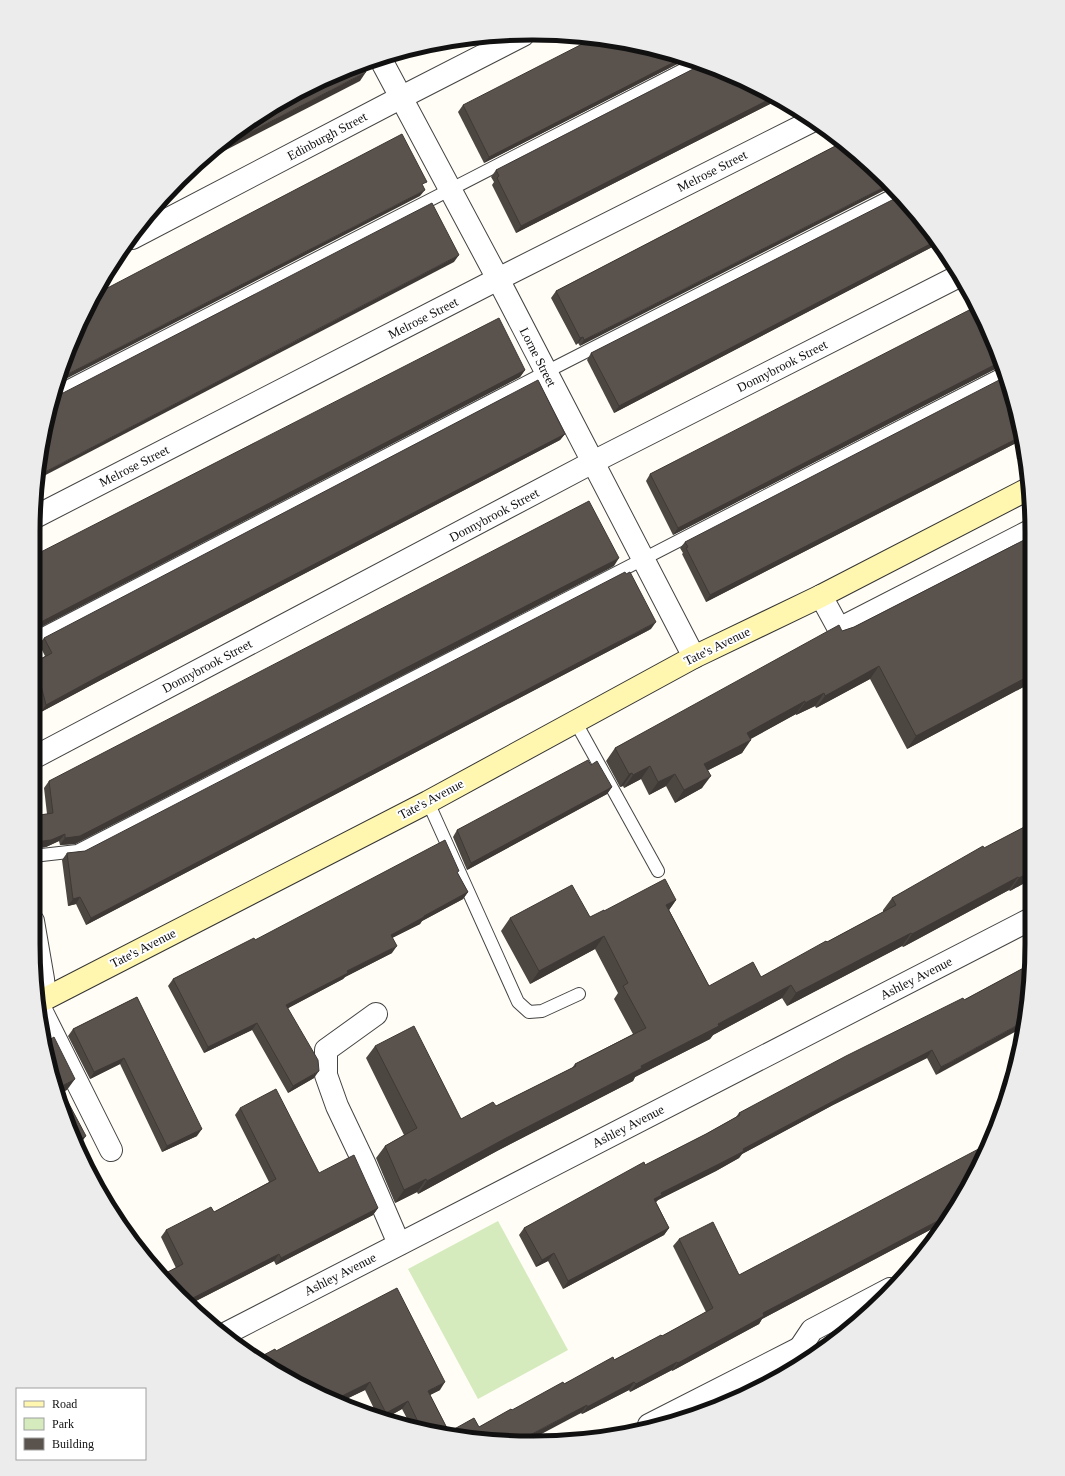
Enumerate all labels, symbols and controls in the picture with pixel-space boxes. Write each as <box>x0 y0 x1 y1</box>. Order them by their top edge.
street label: Edinburgh Street <box>285 108 370 163</box>
street label: Melrose Street <box>675 147 750 195</box>
street label: Melrose Street <box>386 294 461 342</box>
street label: Lorne Street <box>517 325 560 390</box>
street label: Donnybrook Street <box>734 337 830 395</box>
street label: Melrose Street <box>97 442 172 490</box>
street label: Donnybrook Street <box>447 485 542 545</box>
street label: Tate's Avenue <box>682 623 753 668</box>
street label: Donnybrook Street <box>160 636 255 696</box>
street label: Tate's Avenue <box>396 775 466 822</box>
street label: Tate's Avenue <box>108 925 178 971</box>
street label: Ashley Avenue <box>877 953 955 1003</box>
street label: Ashley Avenue <box>589 1101 667 1151</box>
street label: Ashley Avenue <box>301 1249 379 1299</box>
legend <box>16 1388 146 1460</box>
text: Road <box>52 1397 77 1411</box>
text: Park <box>52 1417 74 1431</box>
text: Building <box>52 1437 94 1451</box>

